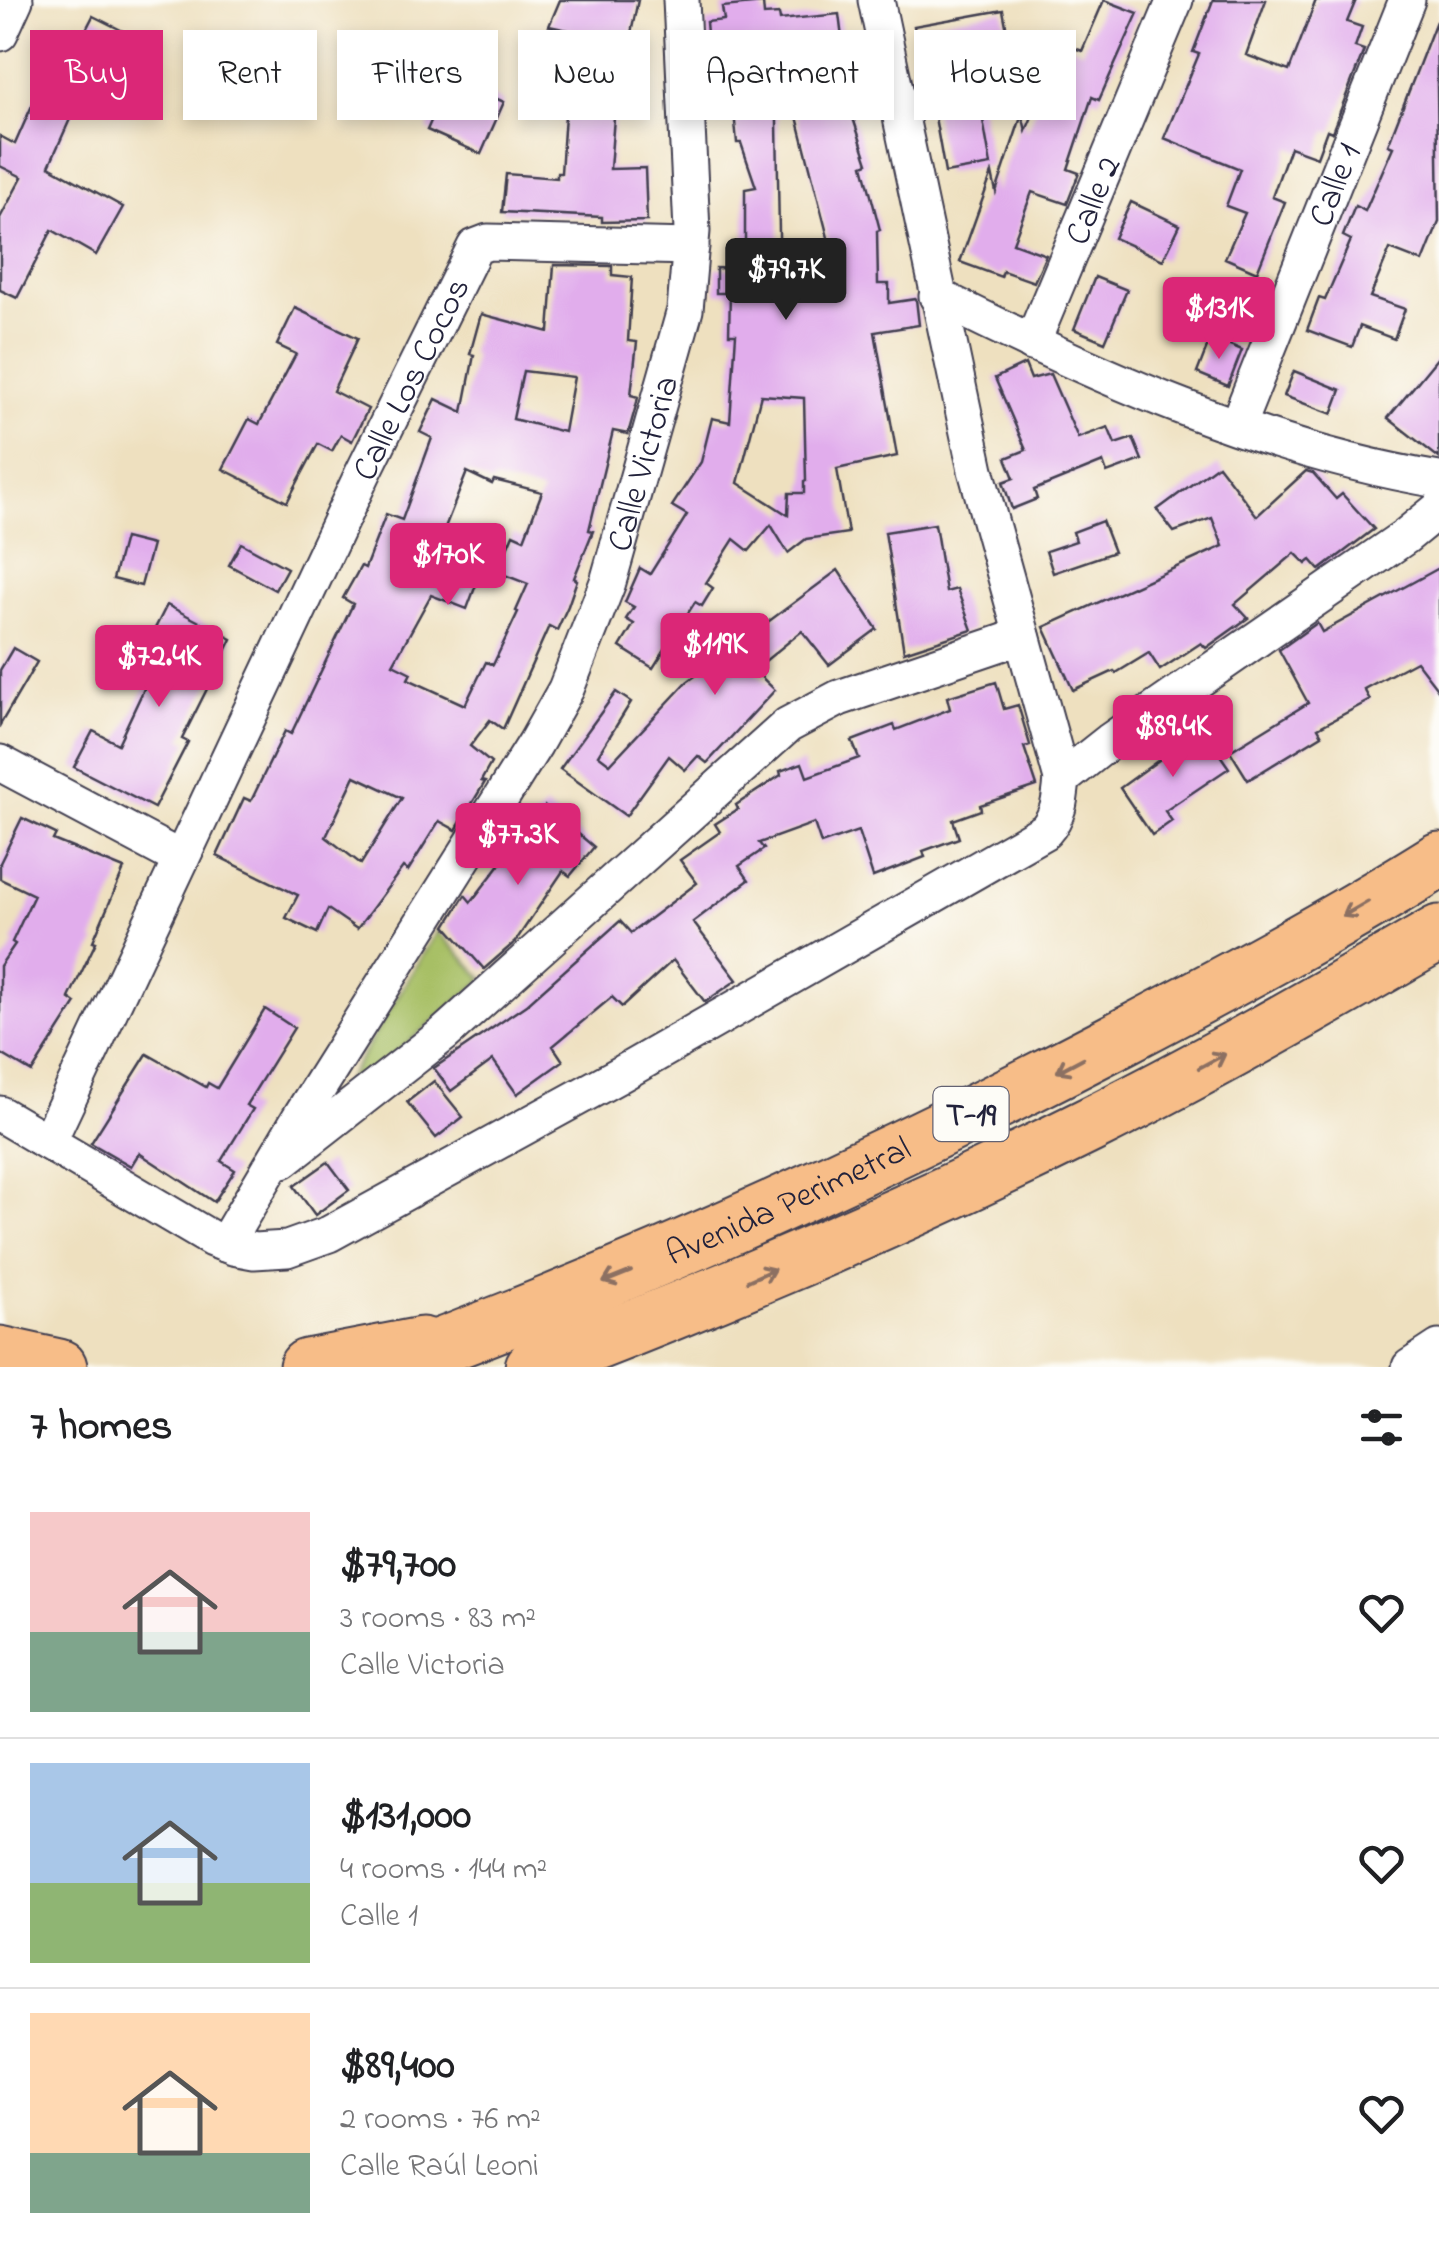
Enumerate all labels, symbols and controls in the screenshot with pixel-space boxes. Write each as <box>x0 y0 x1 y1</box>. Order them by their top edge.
chip: Buy <box>30 30 163 120</box>
chip: Rent <box>183 30 317 120</box>
chip: Filters <box>337 30 498 120</box>
chip: New <box>518 30 650 120</box>
chip: Apartment <box>670 30 894 120</box>
chip: House <box>914 30 1076 120</box>
street label: Calle 1 <box>1297 137 1376 235</box>
street label: Calle 2 <box>1054 149 1136 253</box>
pin: $79.7K <box>705 238 867 323</box>
text: $79.7K <box>747 247 825 294</box>
street label: Calle Los Cocos <box>341 270 485 490</box>
pin: $131K <box>1149 277 1289 362</box>
text: $131K <box>1185 286 1253 333</box>
street label: Calle Victoria <box>596 370 694 558</box>
pin: $170K <box>378 523 518 608</box>
text: $170K <box>412 532 484 579</box>
pin: $119K <box>645 613 785 698</box>
text: $119K <box>683 622 747 669</box>
pin: $72.4K <box>78 625 240 710</box>
text: $72.4K <box>117 634 201 681</box>
pin: $89.4K <box>1092 695 1254 780</box>
text: $89.4K <box>1135 704 1211 751</box>
pin: $77.3K <box>437 803 599 888</box>
text: $77.3K <box>478 812 559 859</box>
one-way arrow <box>1341 900 1370 920</box>
one-way arrow <box>1197 1051 1227 1070</box>
one-way arrow <box>1055 1055 1085 1075</box>
road number: T-19 <box>934 1087 1008 1141</box>
street label: Avenida Perimetral <box>658 1125 920 1281</box>
one-way arrow <box>745 1265 776 1283</box>
one-way arrow <box>602 1270 633 1288</box>
text: 7 homes <box>30 1397 172 1458</box>
icon: filters <box>1354 1400 1409 1455</box>
text: $79,700 <box>340 1535 456 1596</box>
icon: home <box>110 1552 230 1672</box>
icon: heart <box>1354 1585 1409 1640</box>
text: 3 rooms · 83 m² <box>340 1596 536 1643</box>
text: Calle Victoria <box>340 1643 505 1690</box>
text: $131,000 <box>340 1786 471 1847</box>
icon: home <box>110 1803 230 1923</box>
icon: heart <box>1354 1836 1409 1891</box>
text: 4 rooms · 144 m² <box>340 1847 547 1894</box>
text: Calle 1 <box>340 1894 418 1941</box>
text: $89,400 <box>340 2036 455 2097</box>
icon: home <box>110 2053 230 2173</box>
icon: heart <box>1354 2086 1409 2141</box>
text: 2 rooms · 76 m² <box>340 2097 541 2144</box>
text: Calle Raúl Leoni <box>340 2144 539 2191</box>

